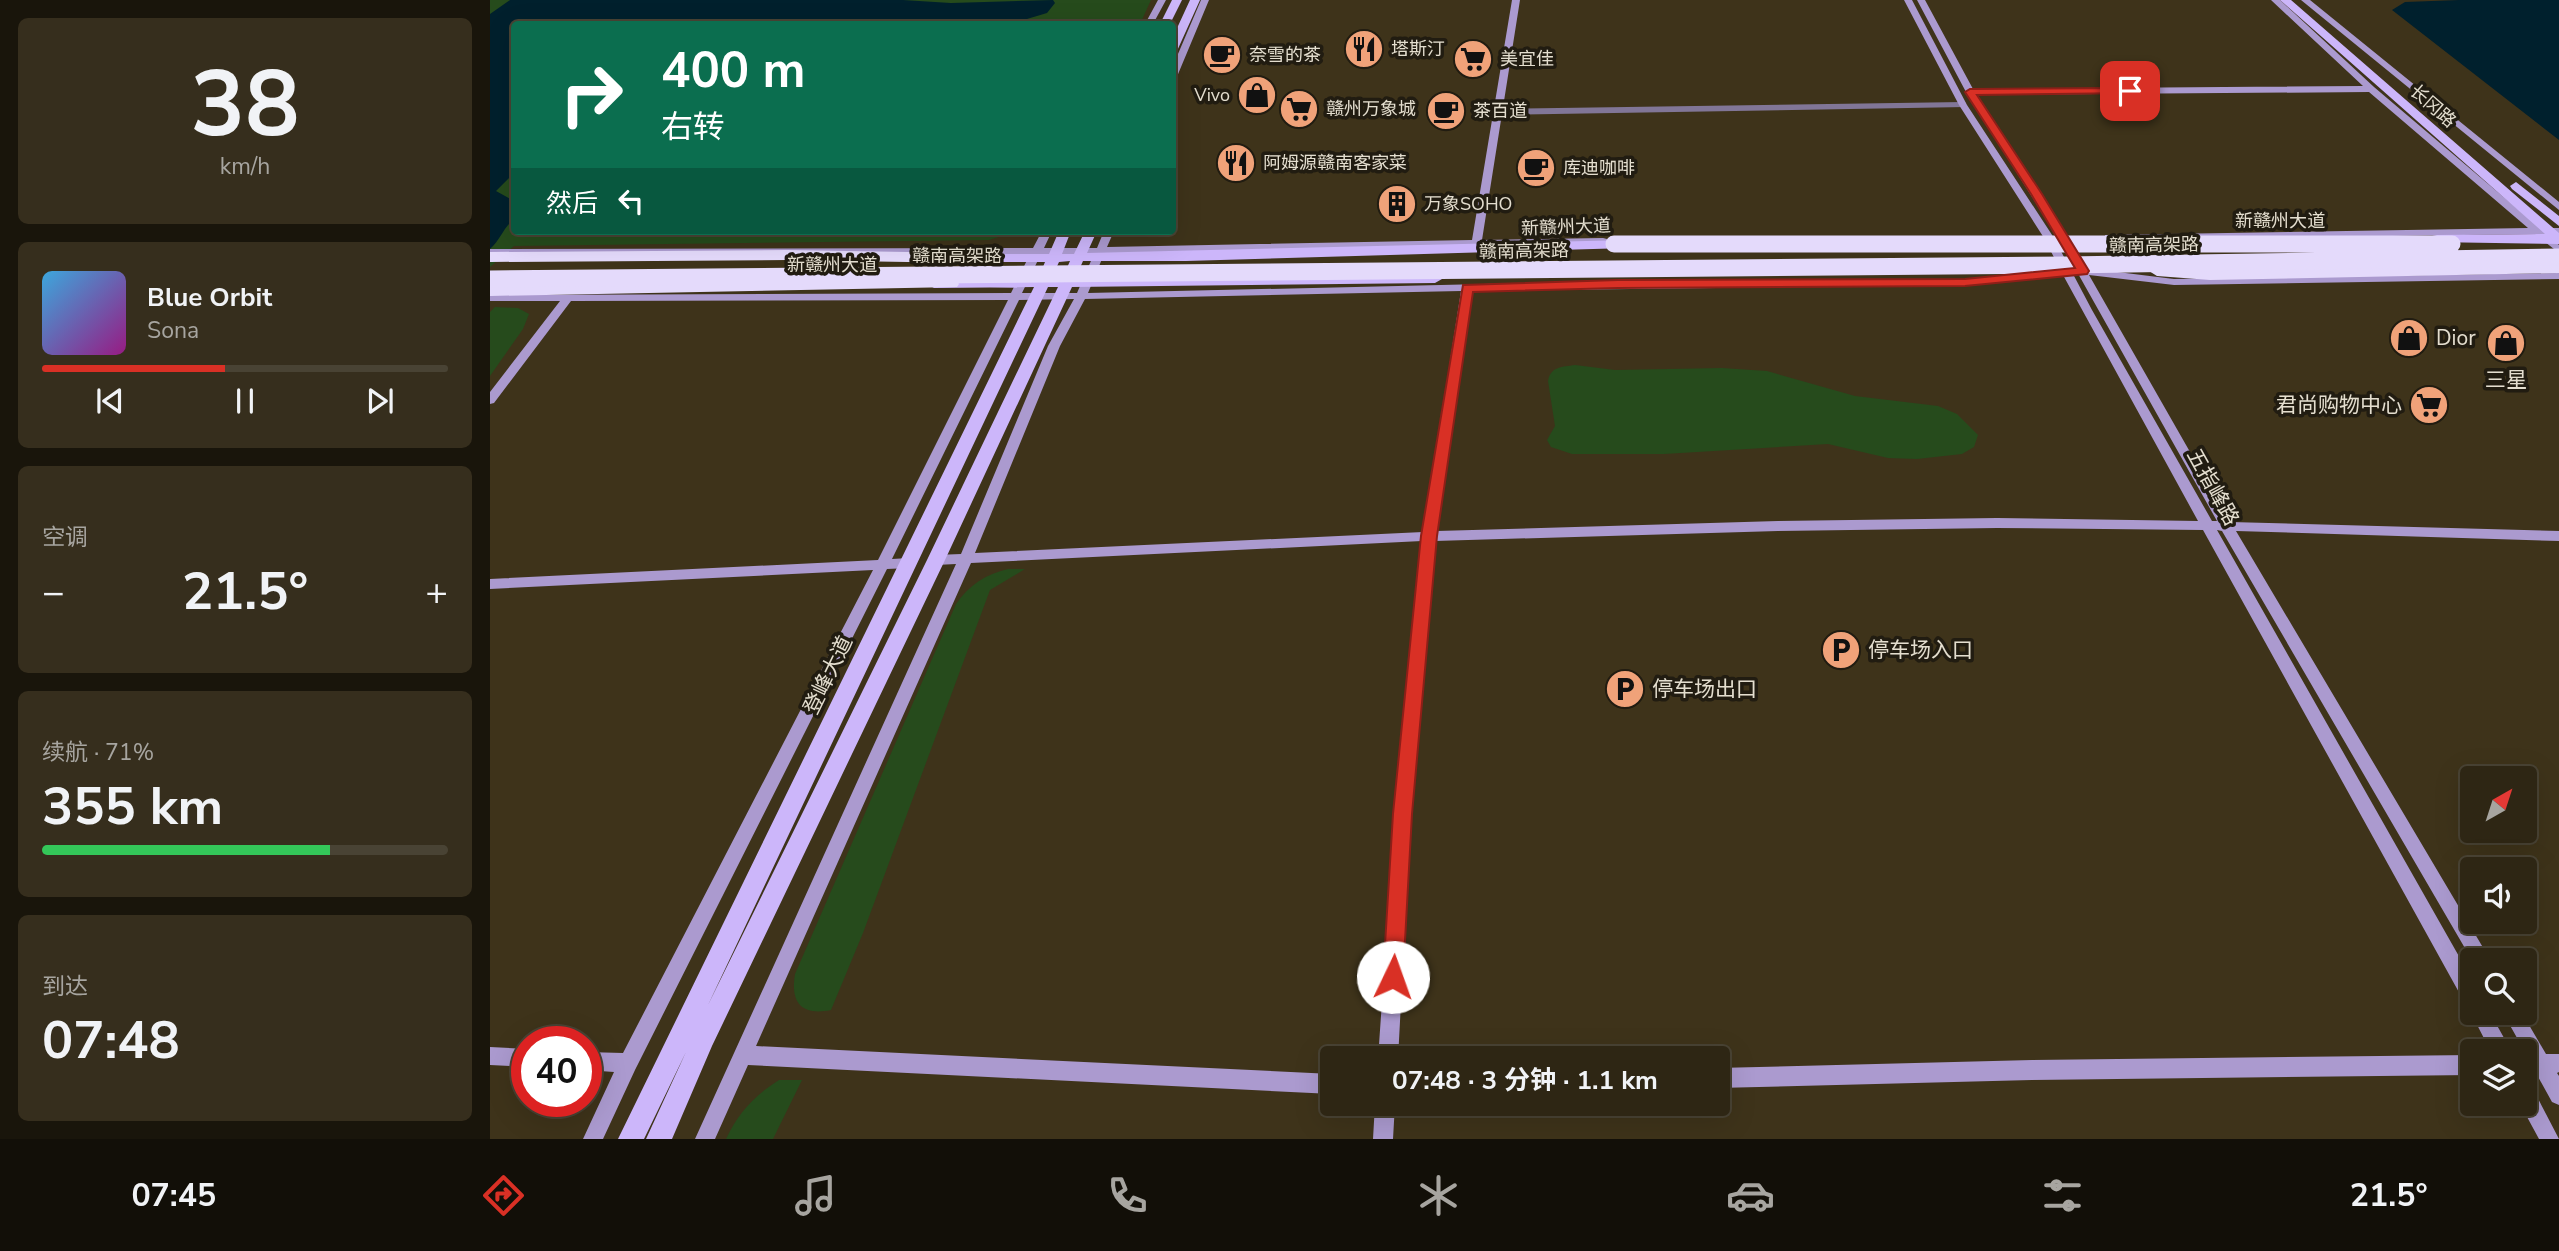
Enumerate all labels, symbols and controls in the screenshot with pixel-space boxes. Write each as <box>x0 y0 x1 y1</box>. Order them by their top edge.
restaurant icon: 塔斯汀 <box>1343 28 1385 70</box>
cafe icon: 奈雪的茶 <box>1201 34 1243 76</box>
text: 400 m <box>661 37 805 104</box>
place label: 塔斯汀 <box>1391 37 1445 61</box>
supermarket icon: 美宜佳 <box>1452 38 1494 80</box>
text: 38 <box>190 43 300 167</box>
place label: 奈雪的茶 <box>1249 43 1321 67</box>
place label: 美宜佳 <box>1500 47 1554 71</box>
icon: right <box>546 49 637 140</box>
pin <box>2100 61 2160 121</box>
icon: arrive <box>2111 72 2149 110</box>
shop icon: Vivo <box>1236 74 1278 116</box>
street label: 长冈路 <box>2405 79 2461 133</box>
place label: Vivo <box>1193 83 1230 107</box>
supermarket icon: 赣州万象城 <box>1278 88 1320 130</box>
cafe icon: 茶百道 <box>1425 90 1467 132</box>
place label: 赣州万象城 <box>1326 97 1416 121</box>
place label: 茶百道 <box>1473 99 1527 123</box>
text: 右转 <box>661 106 725 149</box>
restaurant icon: 阿姆源赣南客家菜 <box>1215 142 1257 184</box>
cafe icon: 库迪咖啡 <box>1515 147 1557 189</box>
text: km/h <box>220 151 270 182</box>
place label: 阿姆源赣南客家菜 <box>1263 151 1407 175</box>
place label: 库迪咖啡 <box>1563 156 1635 180</box>
icon: left <box>612 182 650 220</box>
building icon: 万象SOHO <box>1376 183 1418 225</box>
text: 然后 <box>546 186 598 221</box>
place label: 万象SOHO <box>1424 192 1512 216</box>
street label: 新赣州大道 <box>2235 209 2325 233</box>
street label: 新赣州大道 <box>1521 213 1611 241</box>
street label: 赣南高架路 <box>2109 232 2199 258</box>
street label: 赣南高架路 <box>1479 238 1569 264</box>
street label: 赣南高架路 <box>912 244 1002 268</box>
street label: 新赣州大道 <box>787 253 877 277</box>
text: Blue Orbit <box>147 280 272 315</box>
text: Sona <box>147 315 199 346</box>
shop icon: Dior <box>2388 317 2430 359</box>
shop icon: 三星 <box>2485 322 2527 364</box>
place label: Dior <box>2436 324 2476 352</box>
place label: 三星 <box>2485 366 2527 394</box>
icon: previous <box>91 382 129 420</box>
icon: pause <box>226 382 264 420</box>
icon: next <box>361 382 399 420</box>
supermarket icon: 君尚购物中心 <box>2408 384 2450 426</box>
place label: 君尚购物中心 <box>2276 391 2402 419</box>
street label: 五指峰路 <box>2180 443 2246 531</box>
text: 空调 <box>42 522 88 553</box>
text: 21.5° <box>182 556 308 627</box>
text: − <box>42 567 65 618</box>
text: + <box>425 567 448 618</box>
parking icon: 停车场入口 <box>1820 629 1862 671</box>
street label: 登峰大道 <box>797 631 859 719</box>
place label: 停车场入口 <box>1868 636 1973 664</box>
parking icon: 停车场出口 <box>1604 668 1646 710</box>
place label: 停车场出口 <box>1652 675 1757 703</box>
text: 续航 · 71% <box>42 737 154 768</box>
north arrow <box>2460 766 2538 844</box>
map controls <box>2460 766 2537 1116</box>
text: 355 km <box>42 771 223 842</box>
button: sound <box>2460 857 2537 934</box>
position arrow <box>1356 940 1430 1014</box>
button: search <box>2460 948 2537 1025</box>
text: 到达 <box>42 971 88 1002</box>
text: 07:48 <box>42 1005 180 1076</box>
speed limit sign: 40 <box>511 1026 602 1117</box>
button: layers <box>2460 1039 2537 1116</box>
text: 07:48 · 3 分钟 · 1.1 km <box>1392 1063 1658 1098</box>
icon: directions <box>479 1171 528 1220</box>
icon: music <box>791 1171 840 1220</box>
icon: phone <box>1103 1171 1152 1220</box>
icon: climate <box>1414 1171 1463 1220</box>
icon: car <box>1726 1171 1775 1220</box>
icon: filters <box>2038 1171 2087 1220</box>
text: 07:45 <box>131 1174 216 1217</box>
text: 21.5° <box>2350 1174 2428 1217</box>

